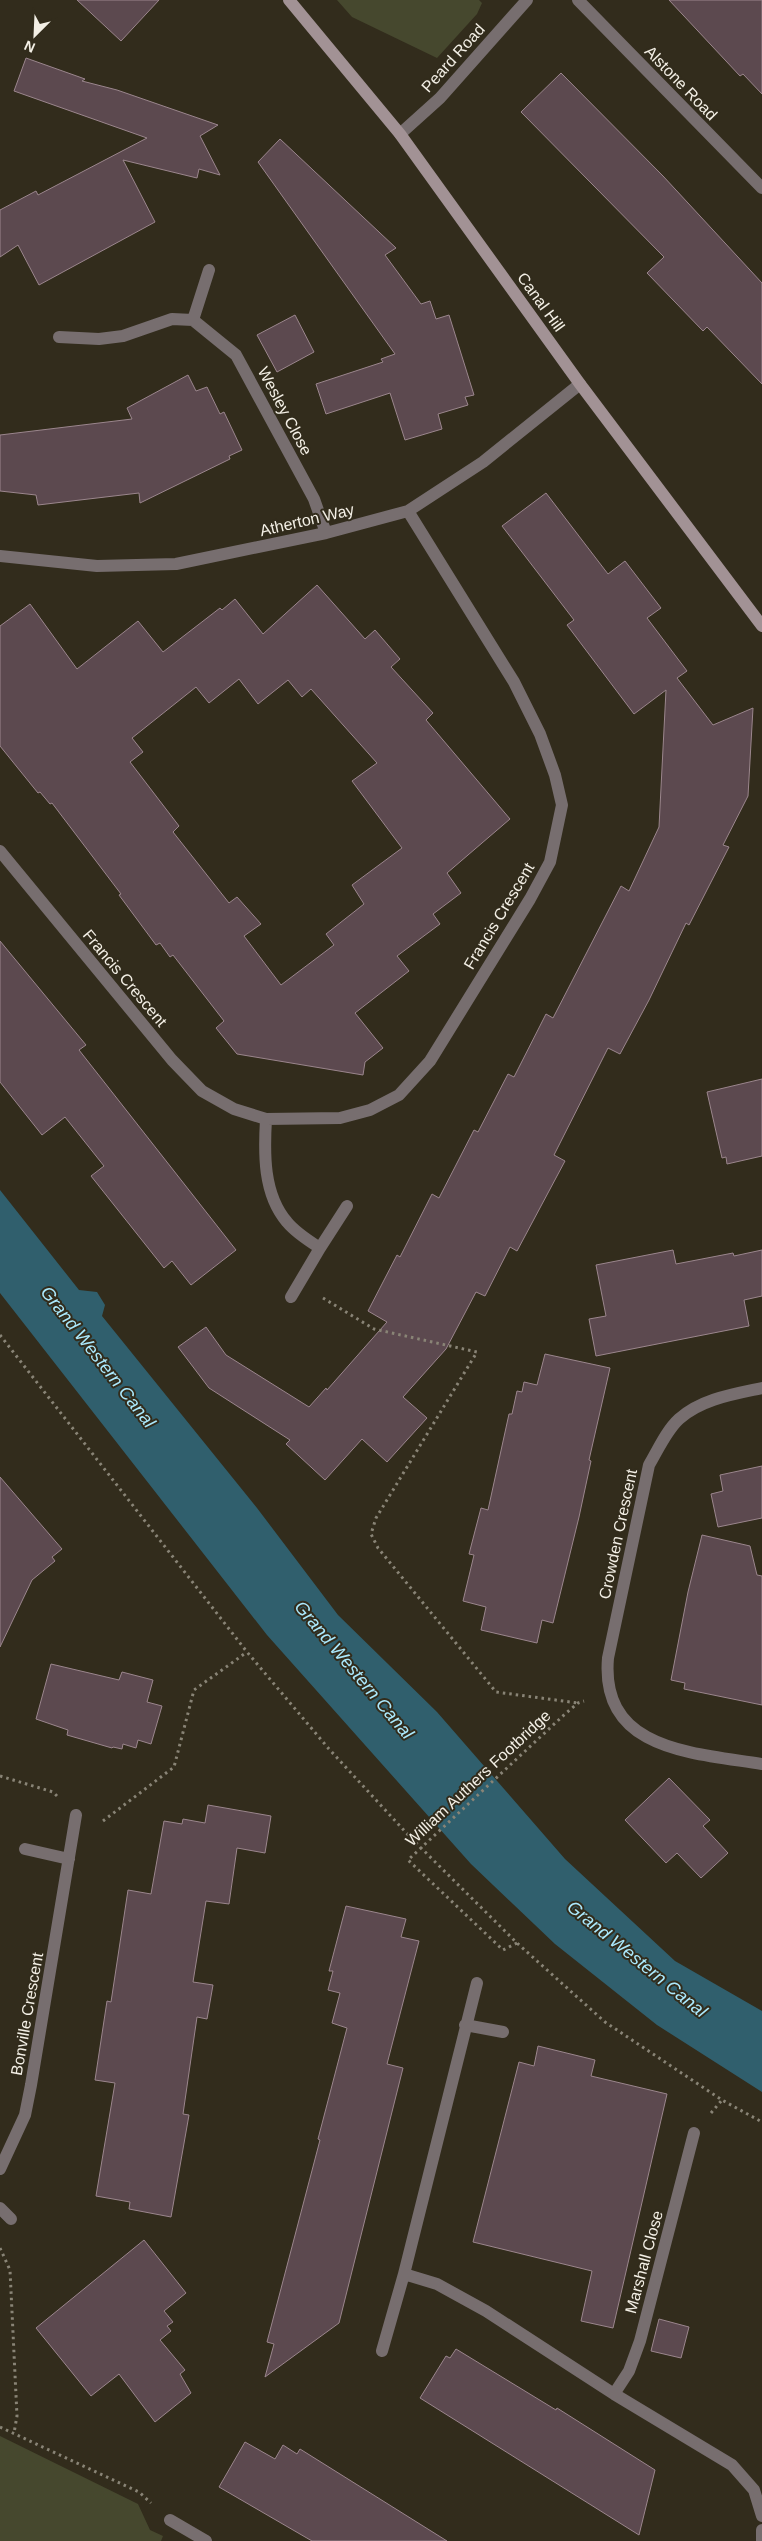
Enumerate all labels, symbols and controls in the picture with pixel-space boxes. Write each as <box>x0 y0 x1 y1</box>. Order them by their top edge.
north arrow <box>10 10 60 60</box>
street label: Peard Road <box>418 21 488 95</box>
text: N <box>22 38 38 56</box>
street label: Alstone Road <box>642 43 720 123</box>
street label: Canal Hill <box>514 269 568 335</box>
street label: Wesley Close <box>255 364 315 458</box>
street label: Atherton Way <box>258 501 356 539</box>
street label: Francis Crescent <box>461 859 538 972</box>
street label: Francis Crescent <box>80 926 171 1030</box>
water label: Grand Western Canal <box>37 1282 160 1432</box>
street label: Crowden Crescent <box>596 1467 640 1601</box>
water label: Grand Western Canal <box>290 1597 418 1744</box>
street label: William Authers Footbridge <box>402 1707 554 1849</box>
water label: Grand Western Canal <box>563 1897 712 2022</box>
street label: Bonville Crescent <box>8 1951 46 2077</box>
street label: Marshall Close <box>622 2209 666 2315</box>

